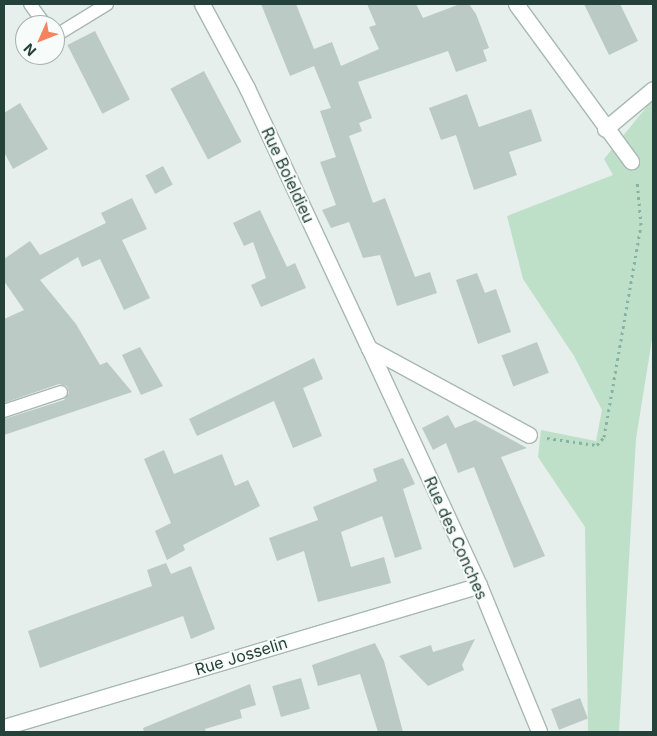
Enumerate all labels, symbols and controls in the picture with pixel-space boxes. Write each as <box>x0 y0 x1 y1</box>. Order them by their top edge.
north arrow <box>15 15 65 65</box>
text: N <box>20 40 39 60</box>
street label: Rue Boieldieu <box>257 124 319 226</box>
street label: Rue des Conches <box>420 473 492 603</box>
street label: Rue Josselin <box>192 633 290 679</box>

